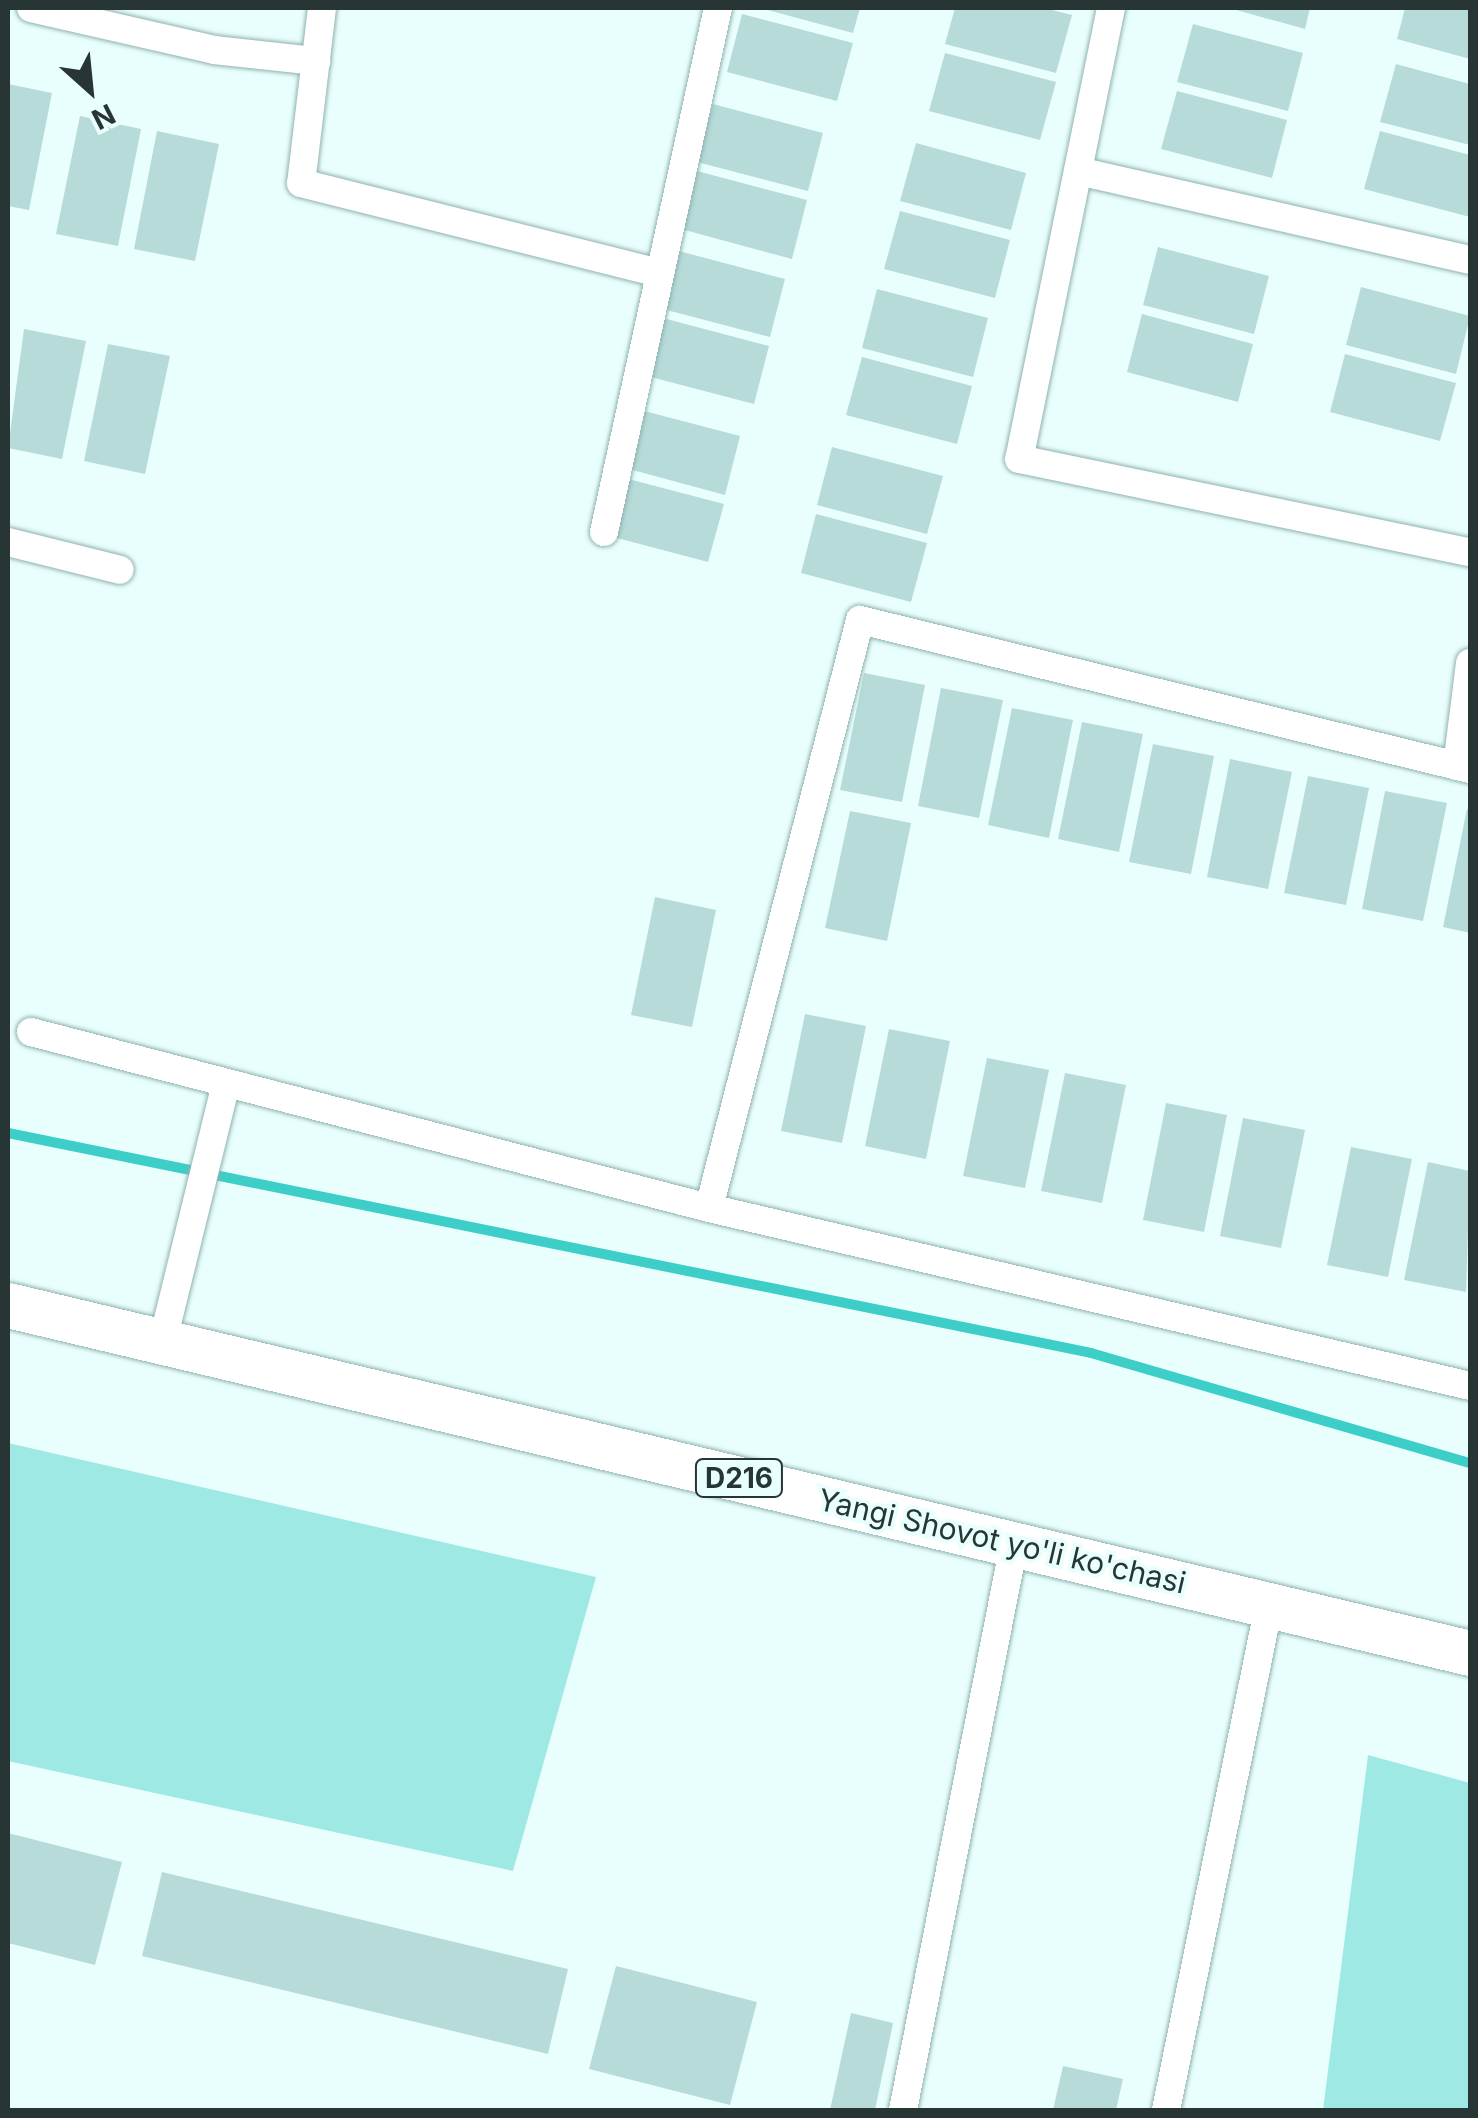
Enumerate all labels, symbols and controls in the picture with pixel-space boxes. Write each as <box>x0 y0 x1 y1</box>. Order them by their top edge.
north arrow <box>40 40 140 140</box>
text: N <box>86 97 121 137</box>
road number: D216 <box>694 1455 784 1501</box>
street label: Yangi Shovot yo'li ko'chasi <box>815 1481 1189 1601</box>

